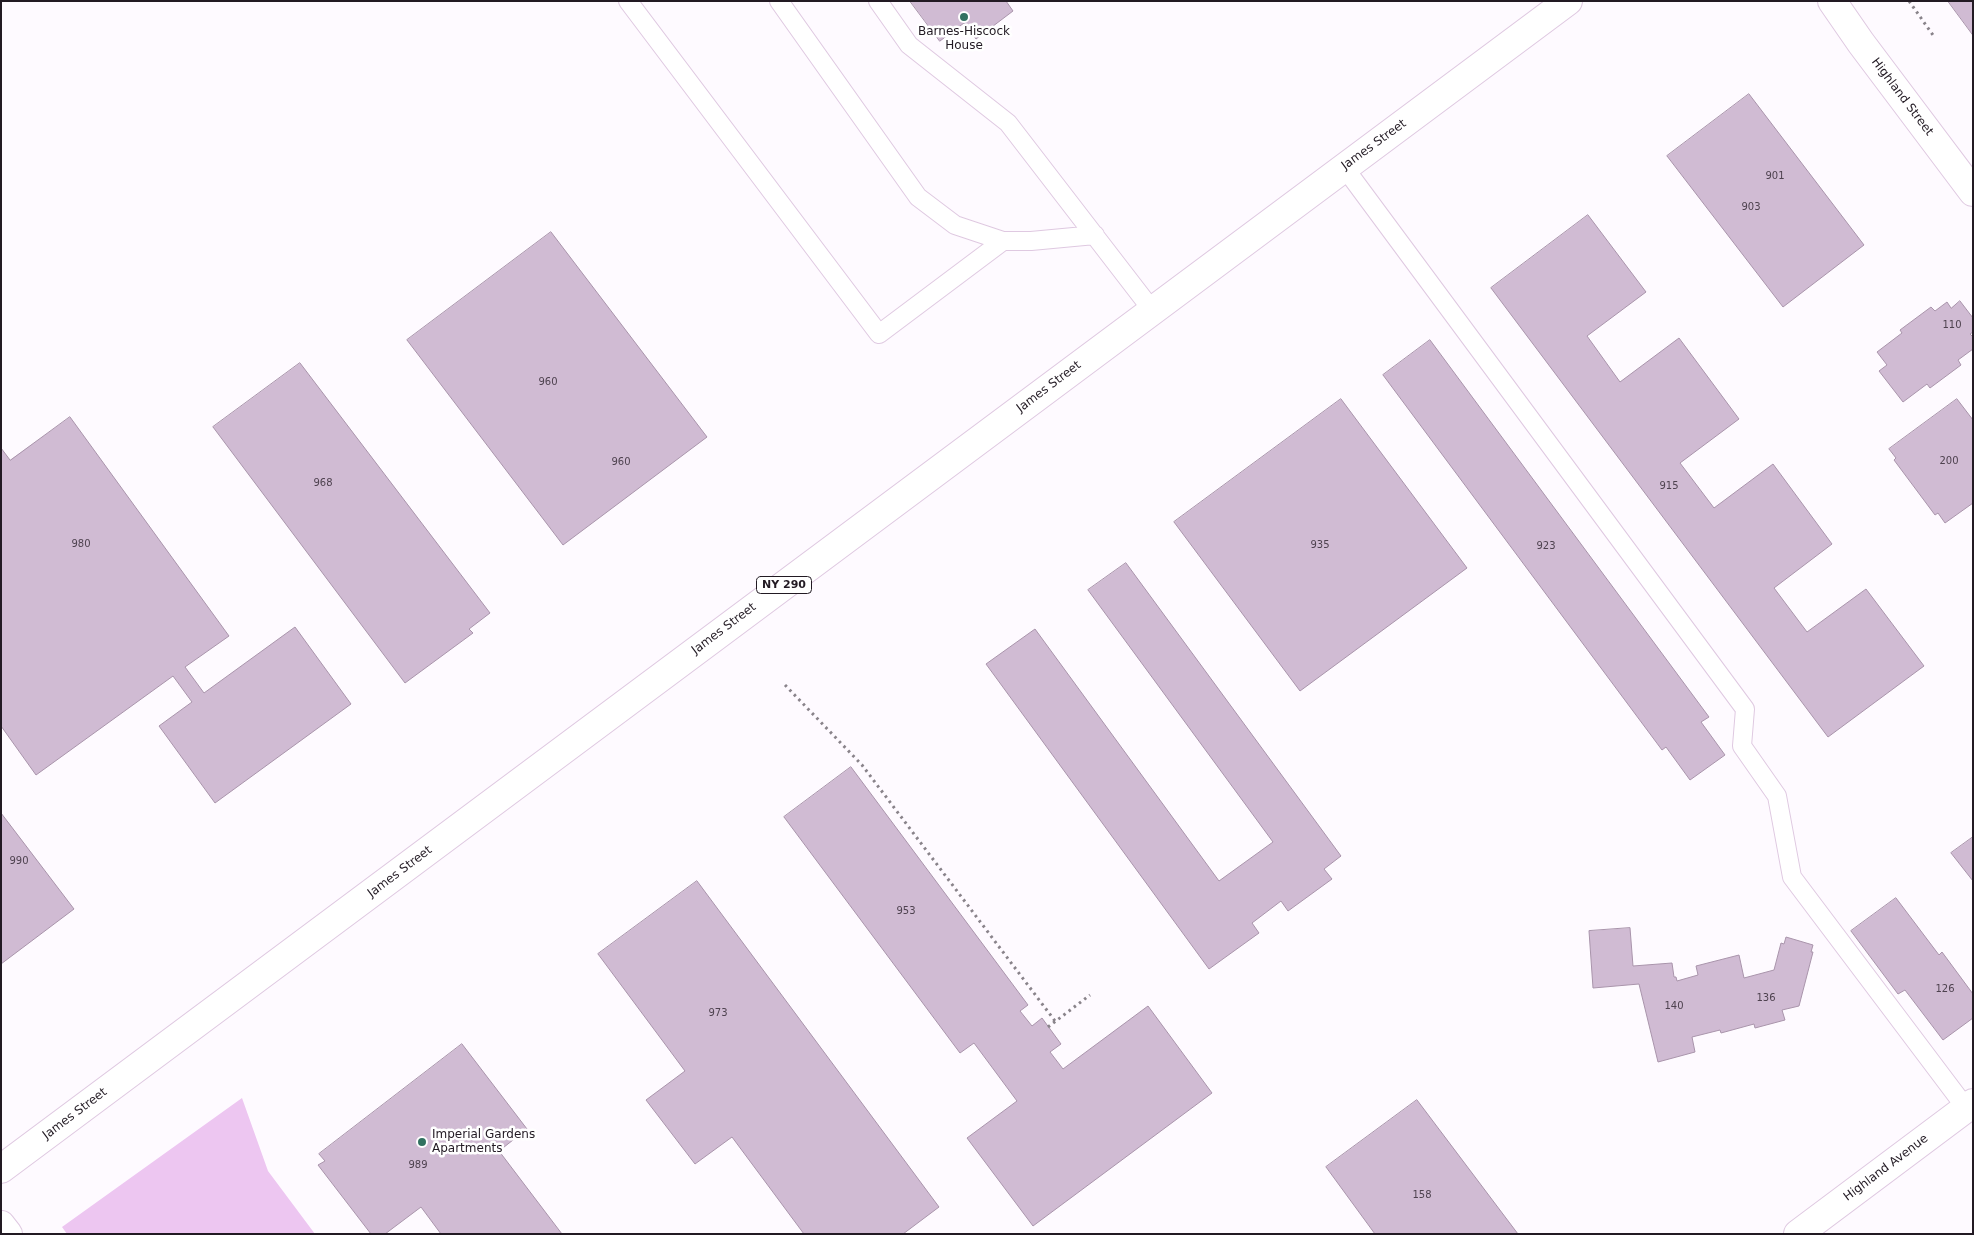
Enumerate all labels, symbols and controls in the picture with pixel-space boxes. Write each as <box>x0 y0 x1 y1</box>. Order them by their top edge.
marker: Barnes-Hiscock House <box>958 11 970 23</box>
place label: Barnes-Hiscock House <box>918 25 1010 53</box>
street label: Highland Street <box>1868 55 1936 139</box>
street label: James Street <box>1339 117 1409 173</box>
house number: 901 <box>1765 170 1785 182</box>
house number: 903 <box>1741 201 1761 213</box>
house number: 110 <box>1942 319 1962 331</box>
street label: James Street <box>1014 358 1084 416</box>
house number: 960 <box>538 376 558 388</box>
house number: 200 <box>1939 455 1959 467</box>
house number: 960 <box>611 456 631 468</box>
house number: 968 <box>313 477 333 489</box>
house number: 915 <box>1659 480 1679 492</box>
house number: 980 <box>71 538 91 550</box>
house number: 935 <box>1310 539 1330 551</box>
house number: 923 <box>1536 540 1556 552</box>
road number: NY 290 <box>756 576 812 594</box>
street label: James Street <box>689 600 759 658</box>
street label: James Street <box>365 843 435 901</box>
house number: 990 <box>9 855 29 867</box>
house number: 953 <box>896 905 916 917</box>
house number: 126 <box>1935 983 1955 995</box>
house number: 136 <box>1756 992 1776 1004</box>
house number: 140 <box>1664 1000 1684 1012</box>
house number: 973 <box>708 1007 728 1019</box>
street label: James Street <box>40 1085 110 1143</box>
place label: Imperial Gardens Apartments <box>432 1128 535 1156</box>
street label: Highland Avenue <box>1841 1132 1931 1204</box>
marker: Imperial Gardens Apartments <box>416 1136 428 1148</box>
house number: 989 <box>408 1159 428 1171</box>
house number: 158 <box>1412 1189 1432 1201</box>

